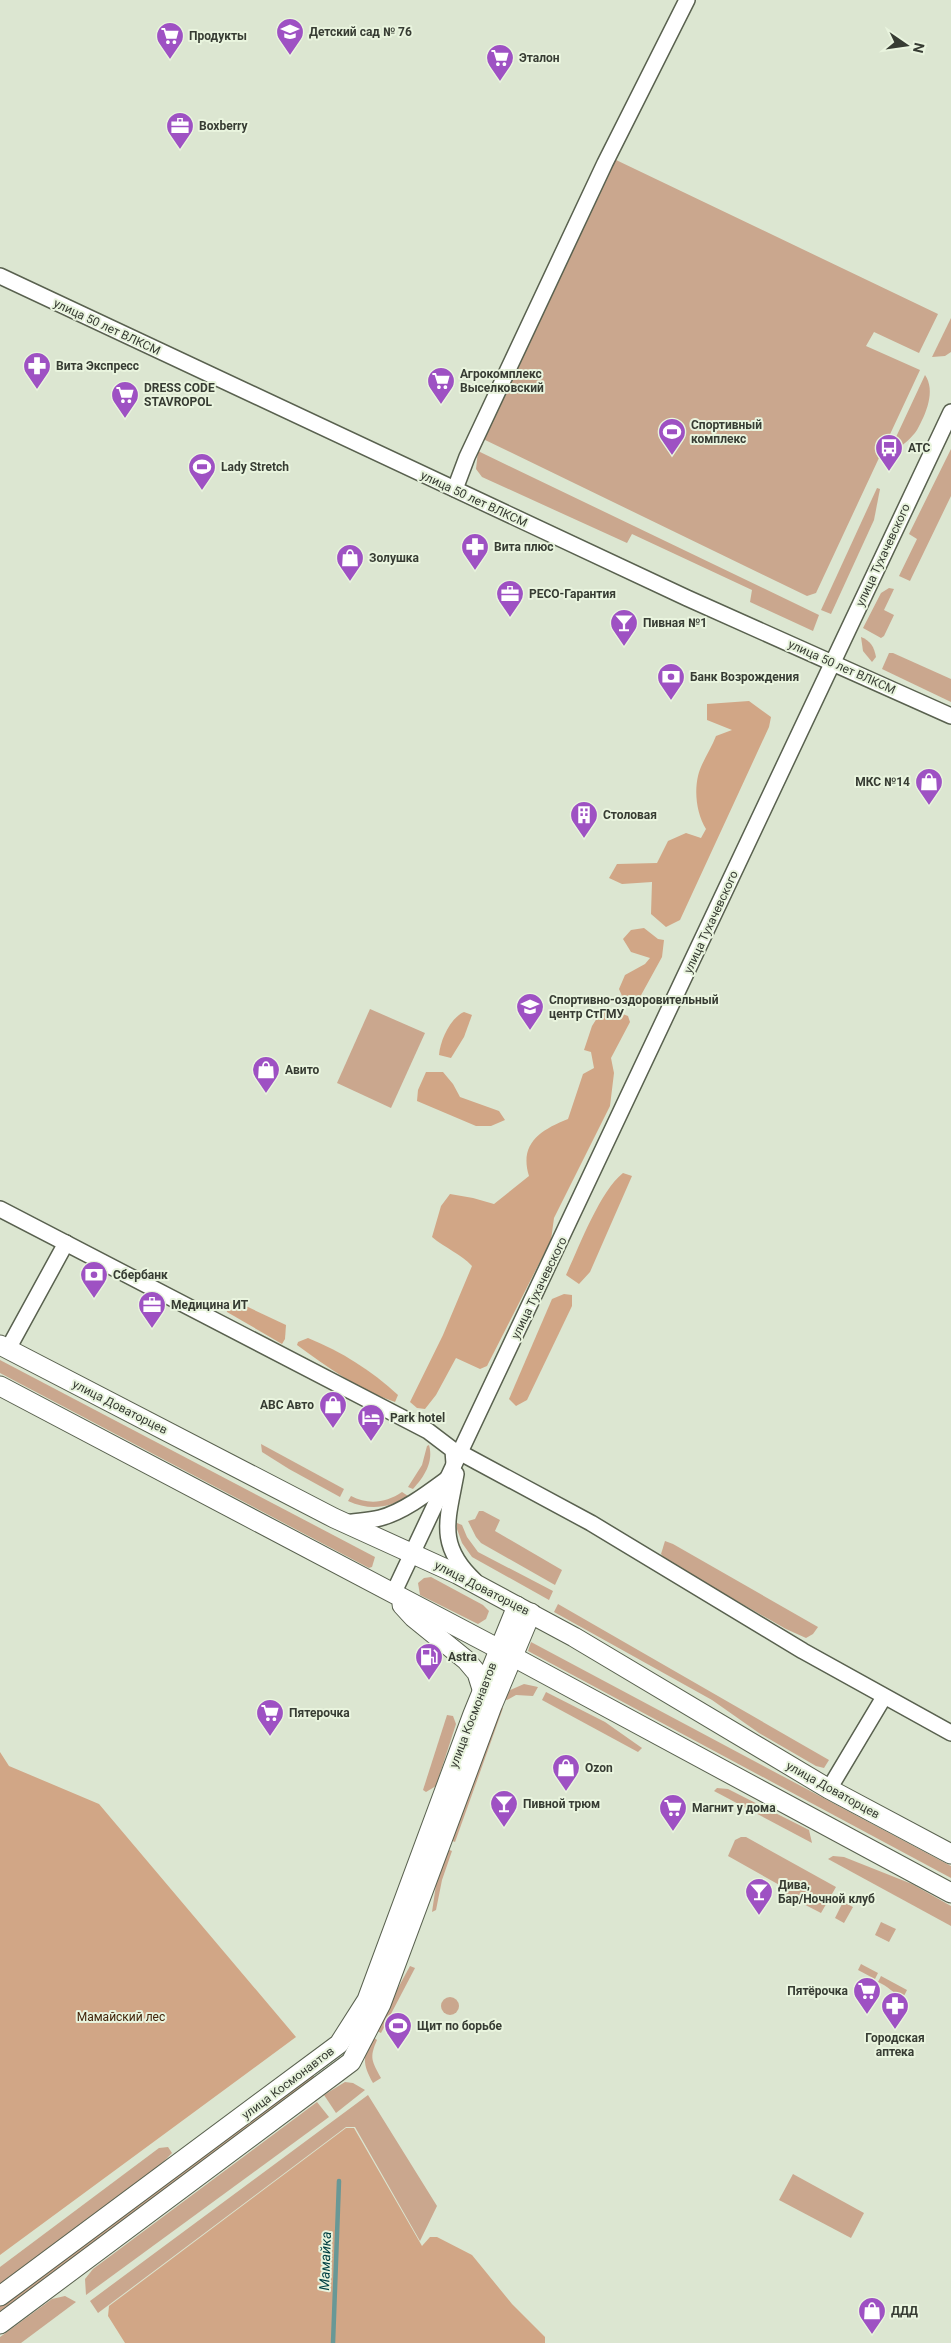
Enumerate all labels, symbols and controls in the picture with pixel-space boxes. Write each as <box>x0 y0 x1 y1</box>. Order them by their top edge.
school or university icon: Детский сад № 76 <box>275 17 305 56</box>
north arrow <box>881 20 931 70</box>
supermarket icon: Продукты <box>155 21 185 60</box>
place label: Детский сад № 76 <box>309 25 412 39</box>
place label: Продукты <box>189 29 247 43</box>
text: N <box>910 41 928 55</box>
supermarket icon: Эталон <box>485 43 515 82</box>
place label: Эталон <box>519 51 560 65</box>
office icon: Boxberry <box>165 111 195 150</box>
place label: Boxberry <box>199 119 249 133</box>
street label: улица 50 лет ВЛКСМ <box>51 296 163 358</box>
pharmacy icon: Вита Экспресс <box>22 351 52 390</box>
place label: Вита Экспресс <box>56 359 139 373</box>
supermarket icon: Агрокомплекс Выселковский <box>426 366 456 405</box>
place label: Агрокомплекс Выселковский <box>460 367 544 395</box>
supermarket icon: DRESS CODE STAVROPOL <box>110 380 140 419</box>
place label: DRESS CODE STAVROPOL <box>144 381 215 409</box>
sports icon: Спортивный комплекс <box>657 417 687 456</box>
place label: Спортивный комплекс <box>691 418 762 446</box>
bus stop icon: АТС <box>874 433 904 472</box>
place label: АТС <box>908 441 931 455</box>
sports icon: Lady Stretch <box>187 452 217 491</box>
place label: Lady Stretch <box>221 460 289 474</box>
street label: улица 50 лет ВЛКСМ <box>418 468 530 530</box>
street label: улица Тухачевского <box>853 501 913 609</box>
pharmacy icon: Вита плюс <box>460 532 490 571</box>
place label: Вита плюс <box>494 540 553 554</box>
shop icon: Золушка <box>335 543 365 582</box>
place label: Золушка <box>369 551 420 565</box>
office icon: РЕСО-Гарантия <box>495 579 525 618</box>
place label: РЕСО-Гарантия <box>529 587 616 601</box>
bar icon: Пивная №1 <box>609 608 639 647</box>
place label: Пивная №1 <box>643 616 707 630</box>
street label: улица 50 лет ВЛКСМ <box>786 637 898 697</box>
bank icon: Банк Возрождения <box>656 662 686 701</box>
place label: Банк Возрождения <box>690 670 799 684</box>
shop icon: МКС №14 <box>914 767 944 806</box>
place label: МКС №14 <box>855 775 910 789</box>
building icon: Столовая <box>569 800 599 839</box>
place label: Столовая <box>603 808 657 822</box>
street label: улица Тухачевского <box>681 868 741 976</box>
school or university icon: Спортивно-оздоровительный центр СтГМУ <box>515 992 545 1031</box>
place label: Спортивно-оздоровительный центр СтГМУ <box>549 993 719 1021</box>
shop icon: Авито <box>251 1055 281 1094</box>
place label: Авито <box>285 1063 320 1077</box>
street label: улица Тухачевского <box>508 1235 570 1341</box>
bank icon: Сбербанк <box>79 1260 109 1299</box>
place label: Сбербанк <box>113 1268 168 1282</box>
office icon: Медицина ИТ <box>137 1290 167 1329</box>
place label: Медицина ИТ <box>171 1298 249 1312</box>
street label: улица Доваторцев <box>70 1377 170 1437</box>
shop icon: ABC Авто <box>318 1390 348 1429</box>
place label: ABC Авто <box>260 1398 314 1412</box>
hotel icon: Park hotel <box>356 1403 386 1442</box>
place label: Park hotel <box>390 1411 445 1425</box>
street label: улица Доваторцев <box>432 1558 532 1618</box>
fuel station icon: Astra <box>414 1642 444 1681</box>
place label: Astra <box>448 1650 477 1664</box>
street label: улица Космонавтов <box>446 1660 500 1770</box>
supermarket icon: Пятерочка <box>255 1698 285 1737</box>
place label: Пятерочка <box>289 1706 350 1720</box>
shop icon: Ozon <box>551 1753 581 1792</box>
street label: улица Доваторцев <box>784 1759 882 1822</box>
place label: Ozon <box>585 1761 613 1775</box>
bar icon: Пивной трюм <box>489 1789 519 1828</box>
supermarket icon: Магнит у дома <box>658 1793 688 1832</box>
place label: Пивной трюм <box>523 1797 600 1811</box>
place label: Магнит у дома <box>692 1801 776 1815</box>
bar icon: Дива, Бар/Ночной клуб <box>744 1877 774 1916</box>
place label: Дива, Бар/Ночной клуб <box>778 1878 875 1906</box>
supermarket icon: Пятёрочка <box>852 1976 882 2015</box>
place label: Пятёрочка <box>787 1984 849 1998</box>
pharmacy icon: Городская аптека <box>880 1991 910 2030</box>
park label: Мамайский лес <box>77 2010 165 2024</box>
sports icon: Щит по борьбе <box>383 2011 413 2050</box>
place label: Щит по борьбе <box>417 2019 503 2033</box>
place label: Городская аптека <box>865 2031 925 2059</box>
street label: улица Космонавтов <box>239 2044 337 2122</box>
water label: Мамайка <box>316 2231 334 2291</box>
shop icon: ДДД <box>857 2296 887 2335</box>
place label: ДДД <box>891 2304 918 2318</box>

